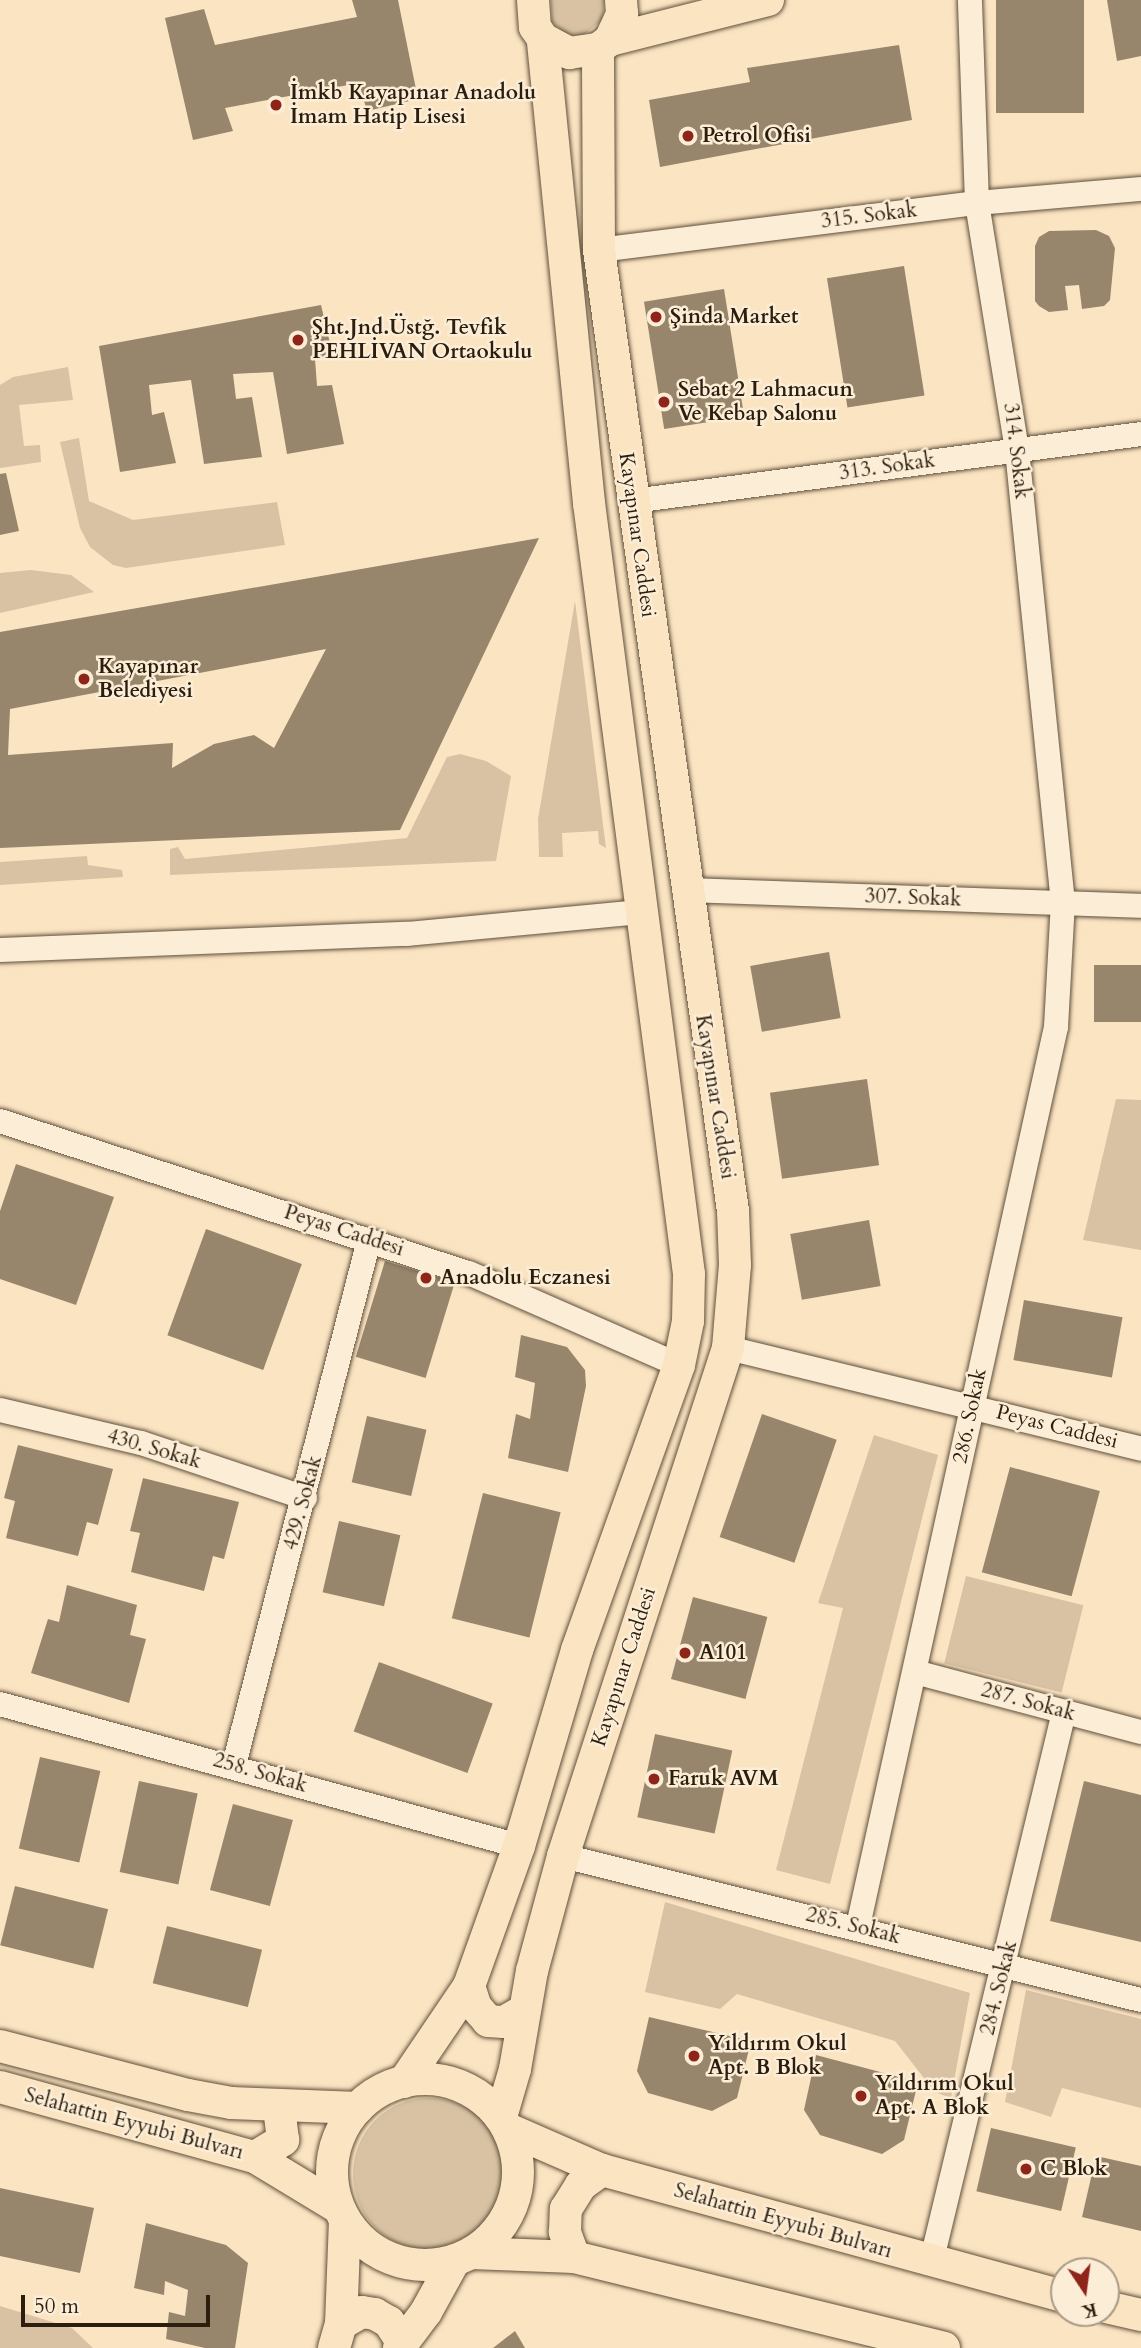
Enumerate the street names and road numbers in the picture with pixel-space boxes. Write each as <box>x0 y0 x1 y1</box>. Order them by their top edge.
street label: 315. Sokak <box>819 198 919 234</box>
street label: 314. Sokak <box>998 401 1034 501</box>
street label: 313. Sokak <box>837 448 937 486</box>
street label: Kayapınar Caddesi <box>613 451 661 619</box>
street label: 307. Sokak <box>864 884 962 912</box>
street label: Kayapınar Caddesi <box>690 1013 740 1181</box>
street label: Peyas Caddesi <box>281 1200 407 1262</box>
street label: 286. Sokak <box>948 1366 992 1466</box>
street label: Peyas Caddesi <box>993 1400 1121 1454</box>
street label: 430. Sokak <box>104 1424 204 1474</box>
street label: 429. Sokak <box>278 1453 328 1553</box>
street label: Kayapınar Caddesi <box>586 1584 662 1750</box>
street label: 287. Sokak <box>978 1677 1078 1727</box>
street label: 258. Sokak <box>210 1748 310 1798</box>
street label: 285. Sokak <box>803 1902 903 1950</box>
street label: 284. Sokak <box>975 1938 1023 2038</box>
street label: Selahattin Eyyubi Bulvarı <box>22 2083 246 2165</box>
street label: Selahattin Eyyubi Bulvarı <box>671 2178 895 2264</box>

